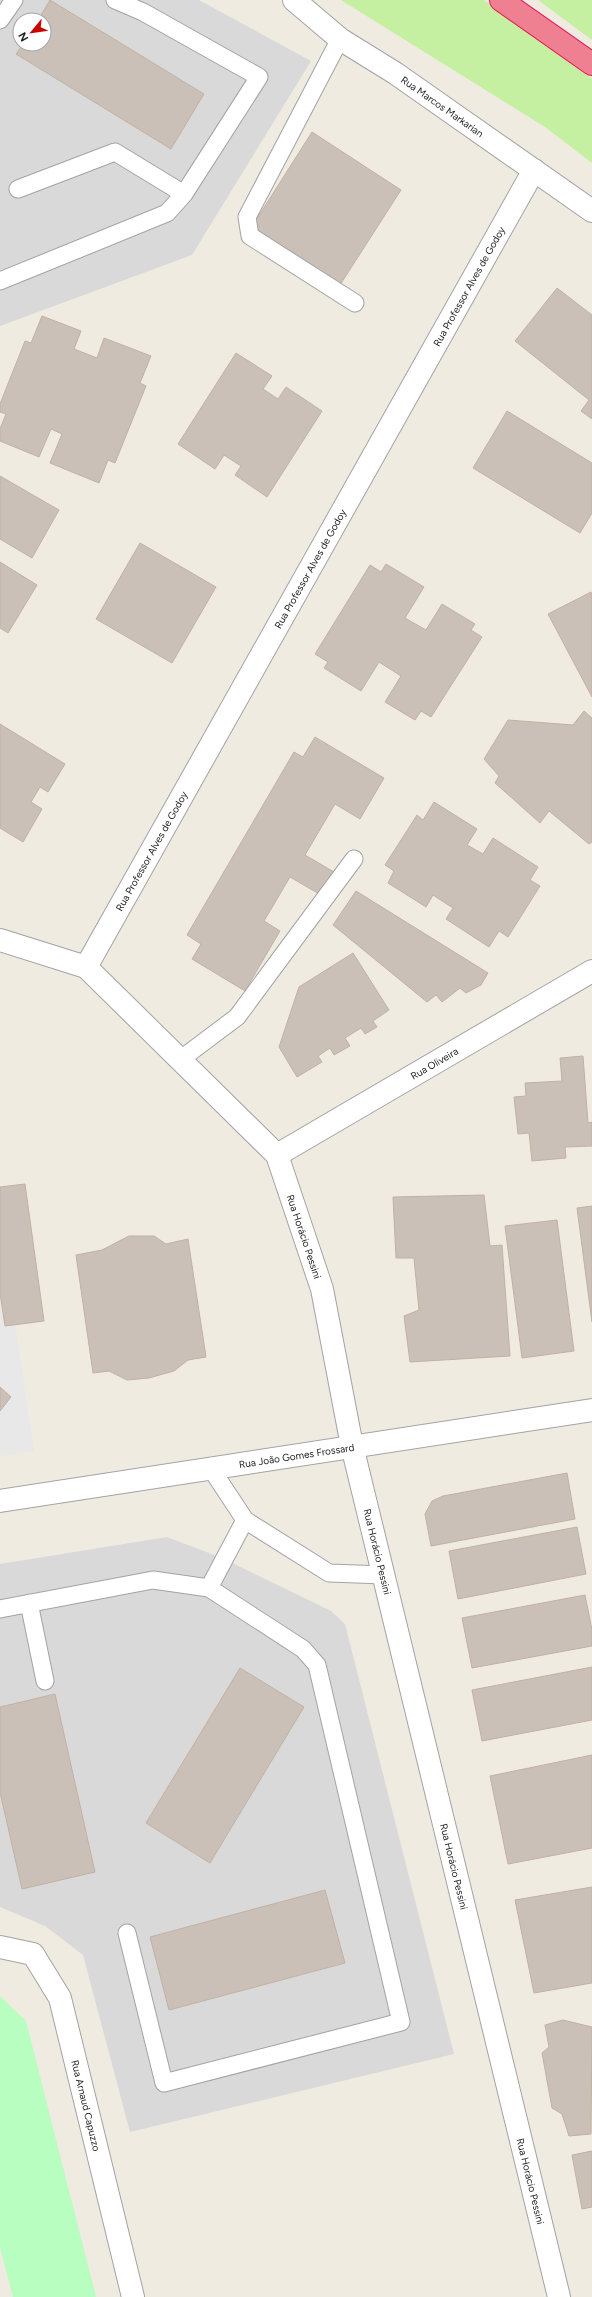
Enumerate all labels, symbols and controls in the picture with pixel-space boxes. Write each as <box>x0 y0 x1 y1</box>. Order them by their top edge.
north arrow <box>12 12 52 52</box>
text: N <box>16 30 31 43</box>
street label: Rua Marcos Markarian <box>398 73 486 140</box>
street label: Rua Professor Alves de Godoy <box>430 224 508 349</box>
street label: Rua Professor Alves de Godoy <box>272 506 350 631</box>
street label: Rua Professor Alves de Godoy <box>113 788 191 913</box>
street label: Rua Oliveira <box>408 1045 461 1083</box>
street label: Rua Horácio Pessini <box>284 1193 324 1280</box>
street label: Rua João Gomes Frossard <box>238 1441 355 1471</box>
street label: Rua Horácio Pessini <box>360 1507 394 1596</box>
street label: Rua Horácio Pessini <box>437 1822 470 1911</box>
street label: Rua Arnaud Capuzzo <box>68 2059 103 2153</box>
street label: Rua Horácio Pessini <box>514 2137 547 2226</box>

